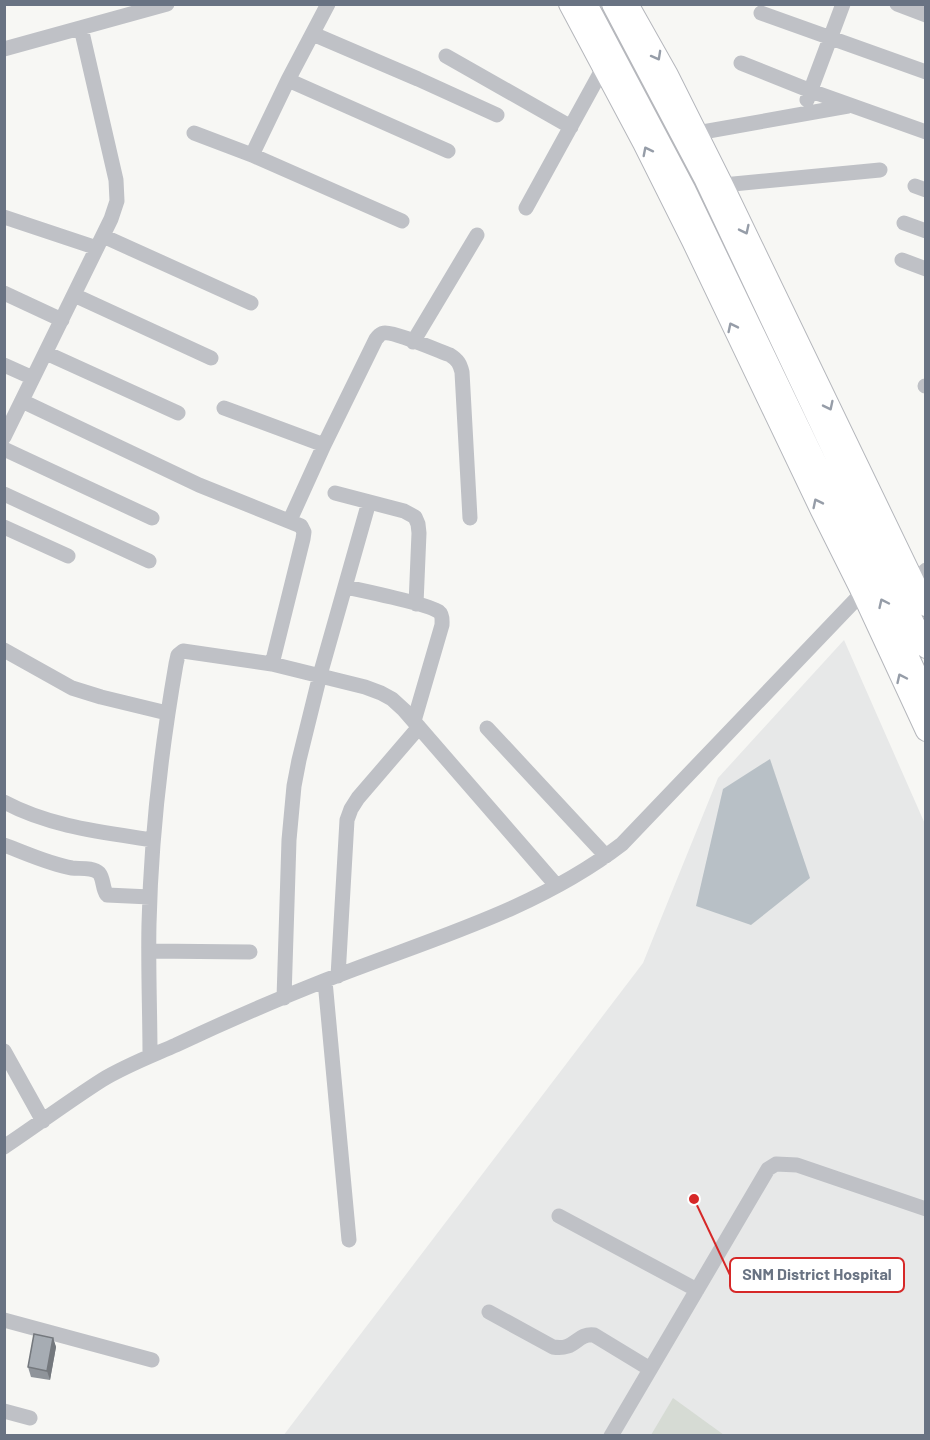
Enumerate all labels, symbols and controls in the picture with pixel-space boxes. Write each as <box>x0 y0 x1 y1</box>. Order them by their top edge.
one-way arrow <box>650 49 661 60</box>
one-way arrow <box>643 147 654 158</box>
one-way arrow <box>737 223 749 234</box>
one-way arrow <box>728 322 740 333</box>
one-way arrow <box>821 399 833 410</box>
one-way arrow <box>812 498 824 509</box>
one-way arrow <box>879 599 891 610</box>
one-way arrow <box>897 674 909 685</box>
callout: SNM District Hospital <box>730 1258 904 1292</box>
text: SNM District Hospital <box>742 1264 892 1283</box>

